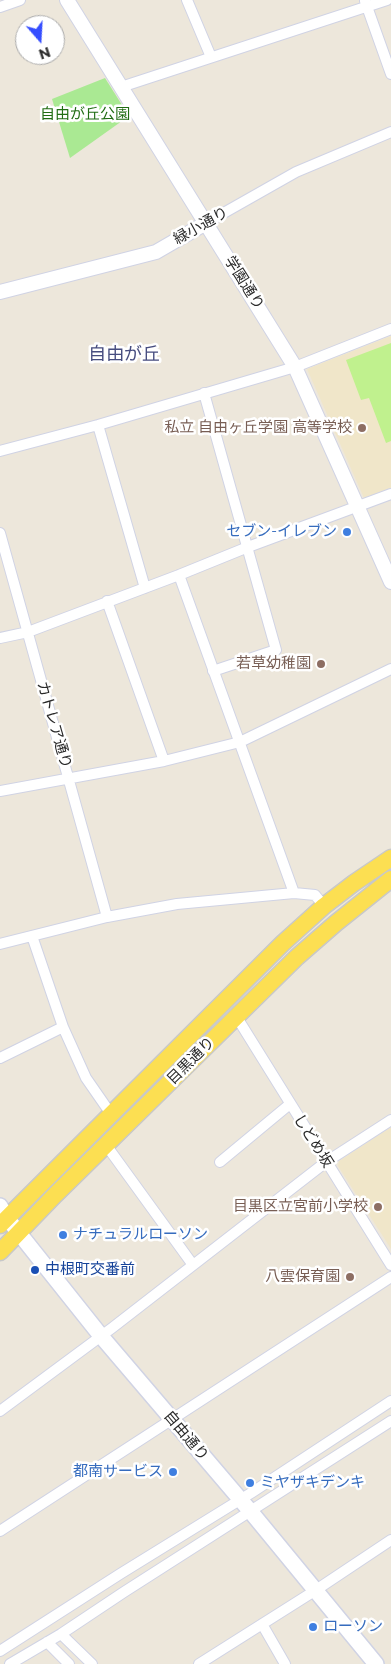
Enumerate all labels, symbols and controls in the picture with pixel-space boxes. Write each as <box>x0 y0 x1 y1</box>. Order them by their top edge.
north arrow <box>15 15 65 65</box>
text: N <box>36 43 53 64</box>
park label: 自由が丘公園 <box>40 106 130 124</box>
street label: 緑小通り <box>170 204 232 248</box>
street label: 学園通り <box>220 253 268 313</box>
district label: 自由が丘 <box>88 344 160 366</box>
place label: 私立 自由ヶ丘学園 高等学校 <box>164 419 352 437</box>
marker: 私立 自由ヶ丘学園 高等学校 <box>356 422 368 434</box>
place label: セブン-イレブン <box>226 523 337 541</box>
marker: セブン-イレブン <box>341 526 353 538</box>
place label: 若草幼稚園 <box>236 655 311 673</box>
marker: 若草幼稚園 <box>315 658 327 670</box>
street label: カトレア通り <box>33 679 75 771</box>
street label: 目黒通り <box>163 1033 219 1089</box>
street label: しどめ坂 <box>289 1111 337 1171</box>
place label: 目黒区立宮前小学校 <box>233 1198 368 1216</box>
marker: 目黒区立宮前小学校 <box>372 1201 384 1213</box>
place label: ナチュラルローソン <box>73 1226 208 1244</box>
marker: ナチュラルローソン <box>57 1229 69 1241</box>
place label: 中根町交番前 <box>45 1261 135 1279</box>
marker: 中根町交番前 <box>29 1264 41 1276</box>
place label: 八雲保育園 <box>265 1268 340 1286</box>
marker: 八雲保育園 <box>344 1271 356 1283</box>
street label: 自由通り <box>160 1407 212 1465</box>
place label: 都南サービス <box>73 1463 163 1481</box>
marker: 都南サービス <box>167 1466 179 1478</box>
place label: ミヤザキデンキ <box>260 1474 365 1492</box>
marker: ミヤザキデンキ <box>244 1477 256 1489</box>
place label: ローソン <box>323 1618 383 1636</box>
marker: ローソン <box>307 1621 319 1633</box>

